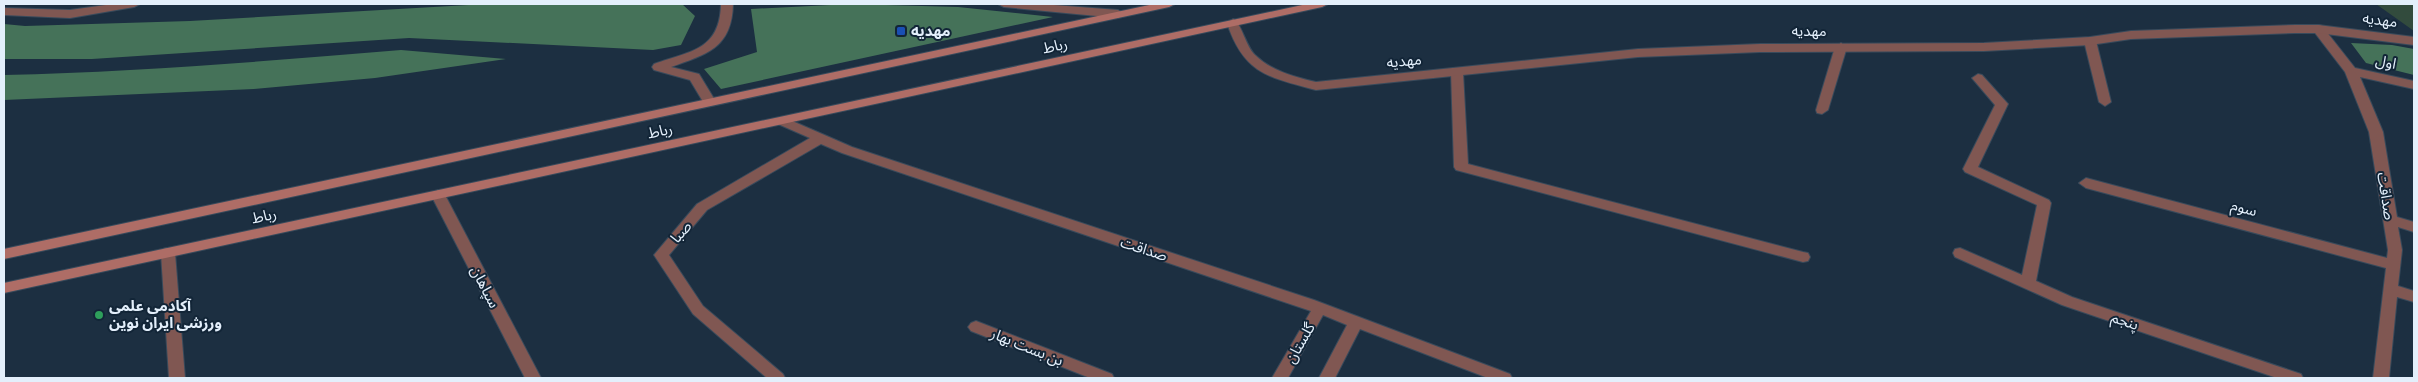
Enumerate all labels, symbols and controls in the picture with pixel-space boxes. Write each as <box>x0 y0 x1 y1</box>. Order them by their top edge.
street label: مهدیه <box>2361 9 2399 31</box>
place label: مهدیه <box>911 22 951 40</box>
street label: مهدیه <box>1791 22 1827 40</box>
marker: مهدیه <box>895 25 907 37</box>
street label: رباط <box>1041 35 1069 57</box>
street label: مهدیه <box>1386 50 1422 72</box>
street label: اول <box>2374 51 2398 73</box>
street label: رباط <box>646 120 674 142</box>
street label: صداقت <box>2373 171 2399 221</box>
street label: سوم <box>2229 196 2259 222</box>
street label: رباط <box>250 205 278 227</box>
street label: صبا <box>667 217 695 247</box>
street label: صداقت <box>1118 233 1170 265</box>
street label: سپاهان <box>466 263 503 312</box>
place label: آکادمی علمی ورزشی ایران نوین <box>109 297 222 332</box>
street label: پنجم <box>2108 308 2141 336</box>
marker: آکادمی علمی ورزشی ایران نوین <box>93 309 105 321</box>
street label: گلستان <box>1281 319 1319 366</box>
street label: بن بست بهار <box>987 324 1066 370</box>

